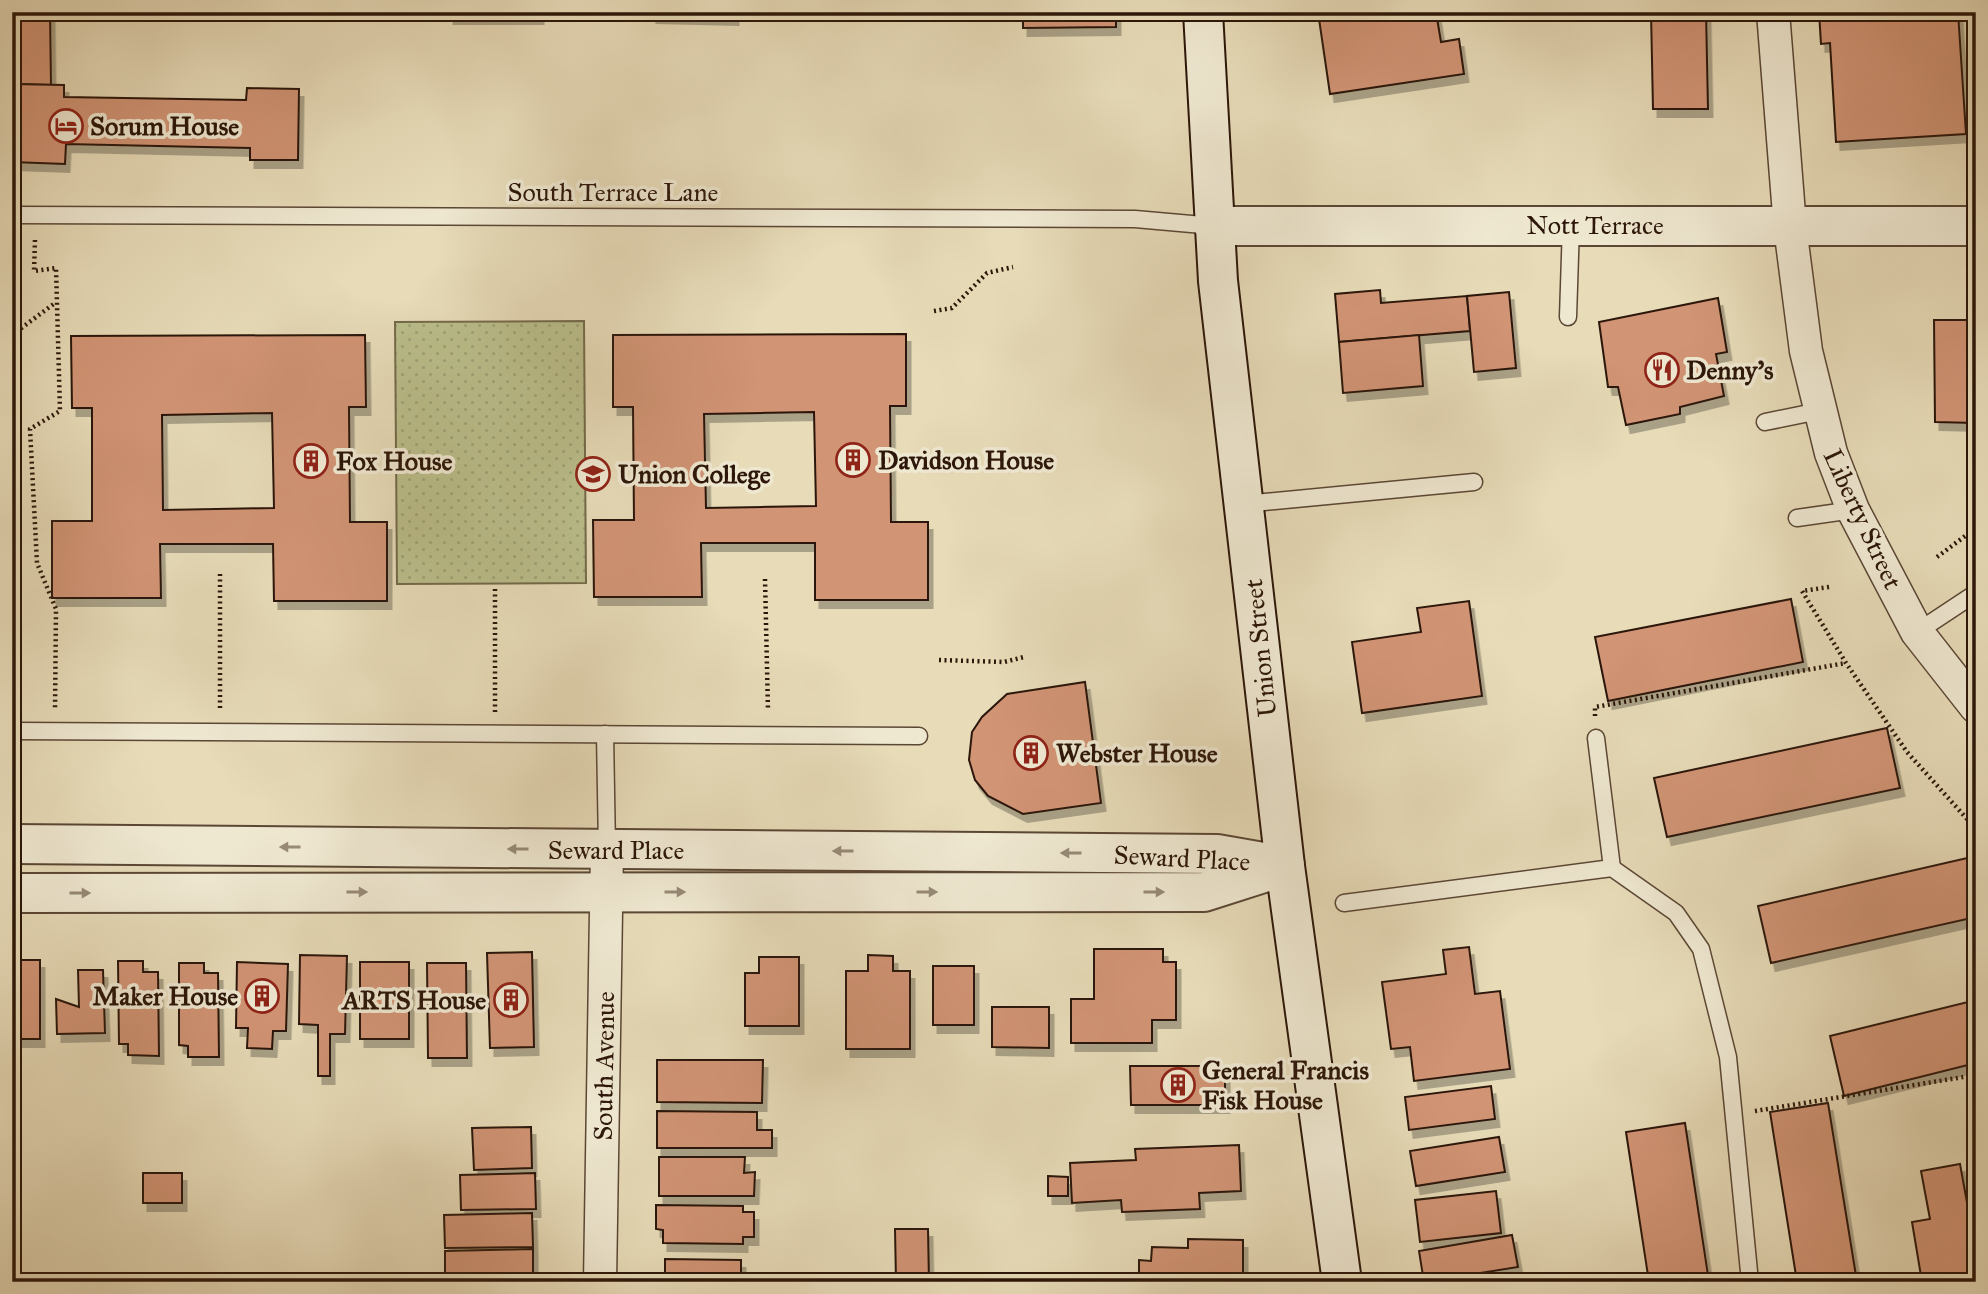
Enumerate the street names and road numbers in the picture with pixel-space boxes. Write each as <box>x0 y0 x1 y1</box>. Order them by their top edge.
street label: South Terrace Lane <box>508 176 719 208</box>
street label: Nott Terrace <box>1526 209 1664 241</box>
street label: Liberty Street <box>1817 444 1909 594</box>
street label: Union Street <box>1237 577 1283 719</box>
street label: Seward Place <box>548 834 685 866</box>
street label: Seward Place <box>1113 838 1251 878</box>
street label: South Avenue <box>587 991 621 1141</box>

